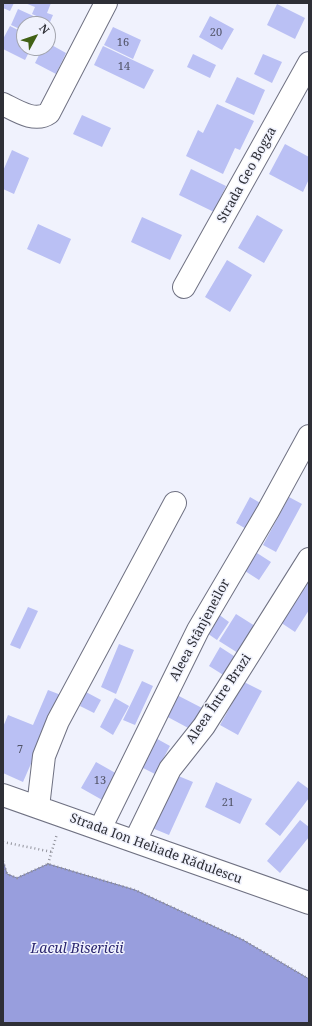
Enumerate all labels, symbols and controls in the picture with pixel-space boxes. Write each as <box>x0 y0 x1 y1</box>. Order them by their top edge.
north arrow <box>16 16 56 56</box>
text: N <box>36 20 53 37</box>
house number: 20 <box>210 26 222 40</box>
house number: 16 <box>117 36 129 50</box>
house number: 14 <box>118 60 130 74</box>
street label: Strada Geo Bogza <box>214 124 280 226</box>
street label: Aleea Stânjeneilor <box>167 576 233 684</box>
street label: Aleea Între Brazi <box>183 651 255 747</box>
house number: 7 <box>17 743 23 757</box>
house number: 13 <box>94 774 106 788</box>
house number: 21 <box>222 796 234 810</box>
street label: Strada Ion Heliade Rădulescu <box>68 811 244 887</box>
water label: Lacul Bisericii <box>31 941 123 957</box>

